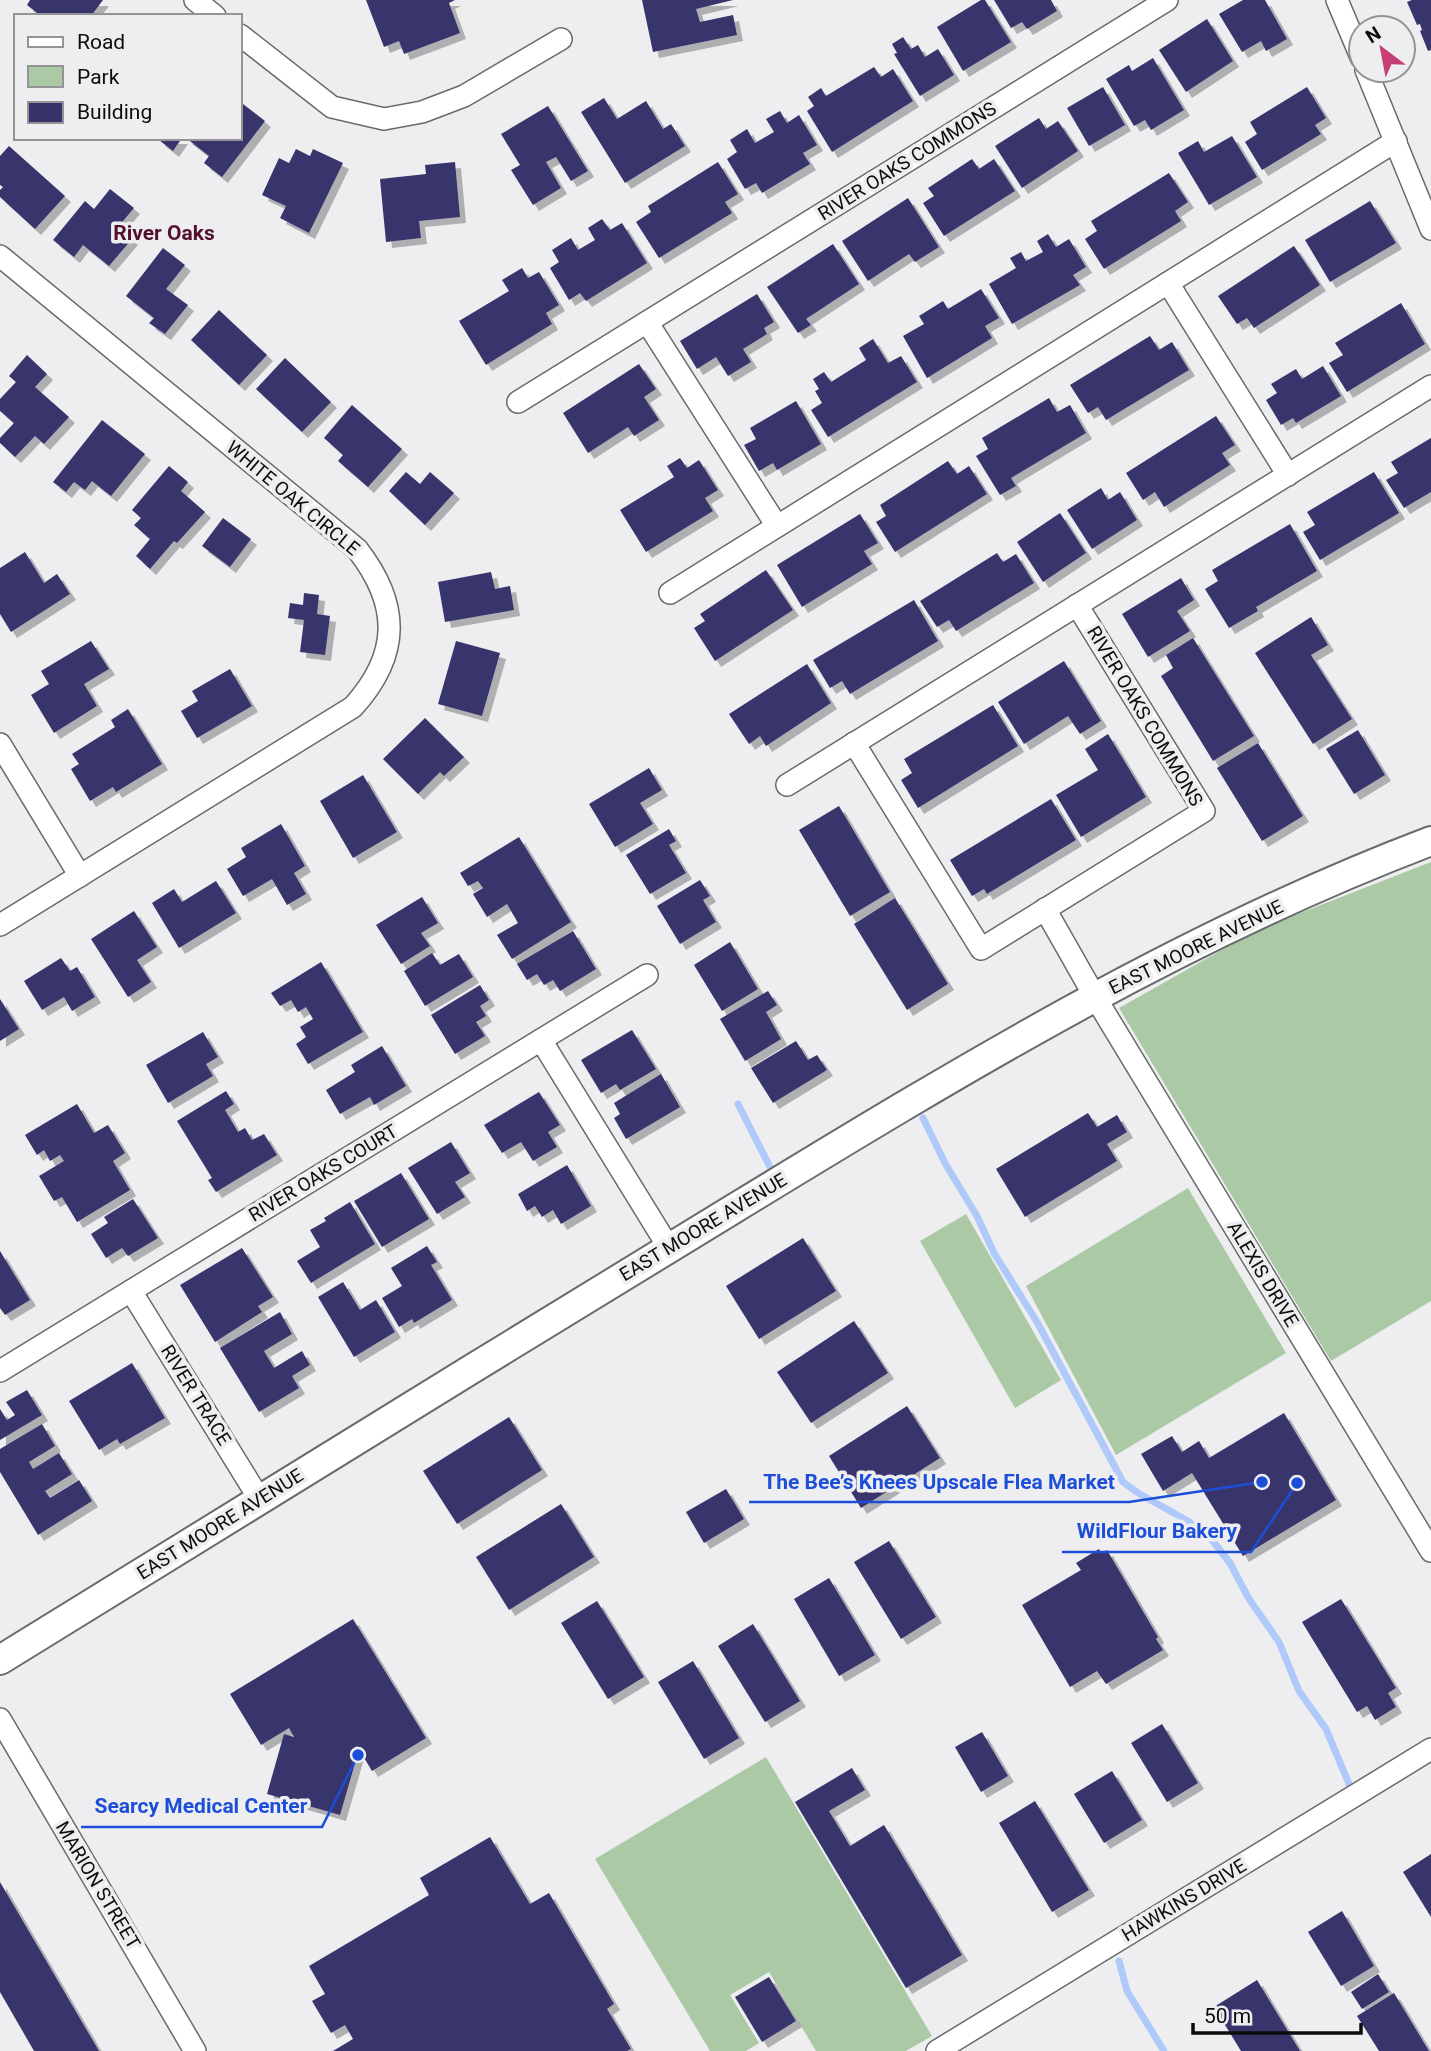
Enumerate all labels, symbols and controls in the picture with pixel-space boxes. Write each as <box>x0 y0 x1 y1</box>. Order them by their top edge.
legend <box>14 14 242 140</box>
north arrow <box>1347 14 1417 84</box>
text: N <box>1361 22 1385 48</box>
text: Road <box>77 30 125 54</box>
text: Park <box>77 65 120 89</box>
street label: RIVER OAKS COMMONS <box>814 97 1000 225</box>
text: Building <box>77 100 152 124</box>
district label: River Oaks <box>113 221 215 245</box>
street label: WHITE OAK CIRCLE <box>222 436 364 561</box>
street label: RIVER OAKS COMMONS <box>1082 622 1208 810</box>
street label: EAST MOORE AVENUE <box>1105 895 1287 999</box>
street label: RIVER OAKS COURT <box>244 1120 402 1226</box>
street label: EAST MOORE AVENUE <box>615 1168 791 1286</box>
street label: ALEXIS DRIVE <box>1223 1217 1304 1331</box>
street label: RIVER TRACE <box>156 1340 236 1450</box>
callout: The Bee’s Knees Upscale Flea Market <box>749 1460 1129 1502</box>
street label: EAST MOORE AVENUE <box>133 1463 307 1584</box>
text: The Bee’s Knees Upscale Flea Market <box>763 1470 1115 1494</box>
callout: WildFlour Bakery <box>1062 1510 1251 1552</box>
text: WildFlour Bakery <box>1077 1519 1238 1543</box>
callout: Searcy Medical Center <box>81 1785 322 1827</box>
text: Searcy Medical Center <box>95 1794 308 1818</box>
street label: MARION STREET <box>51 1817 145 1953</box>
street label: HAWKINS DRIVE <box>1118 1854 1251 1946</box>
scale bar <box>1193 1992 1361 2036</box>
text: 50 m <box>1204 2004 1251 2028</box>

